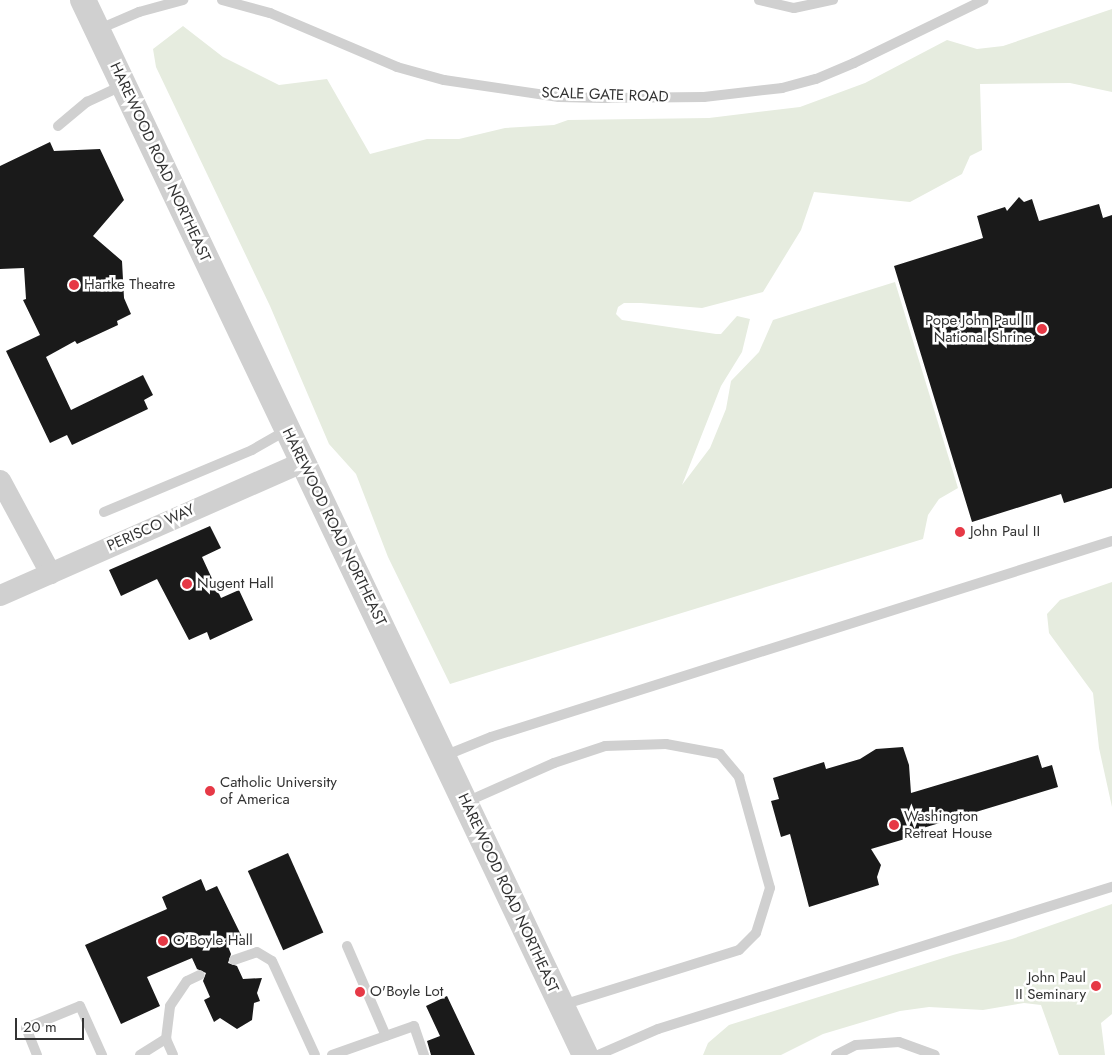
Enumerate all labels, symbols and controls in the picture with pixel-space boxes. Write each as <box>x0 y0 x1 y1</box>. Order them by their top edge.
street label: HAREWOOD ROAD NORTHEAST <box>106 60 214 264</box>
street label: SCALE GATE ROAD <box>541 84 669 106</box>
place label: Hartke Theatre <box>84 276 175 294</box>
marker: Hartke Theatre <box>68 279 80 291</box>
place label: Pope John Paul II National Shrine <box>925 311 1032 346</box>
marker: Pope John Paul II National Shrine <box>1036 323 1048 335</box>
street label: HAREWOOD ROAD NORTHEAST <box>278 425 390 629</box>
street label: PERISCO WAY <box>104 501 198 555</box>
place label: John Paul II <box>970 523 1040 541</box>
marker: John Paul II <box>954 526 966 538</box>
place label: Nugent Hall <box>197 575 274 593</box>
marker: Nugent Hall <box>181 578 193 590</box>
place label: Catholic University of America <box>220 773 337 808</box>
marker: Catholic University of America <box>204 785 216 797</box>
street label: HAREWOOD ROAD NORTHEAST <box>454 791 562 995</box>
place label: Washington Retreat House <box>904 807 992 842</box>
marker: Washington Retreat House <box>888 819 900 831</box>
place label: O'Boyle Hall <box>173 932 253 950</box>
marker: O'Boyle Hall <box>157 935 169 947</box>
place label: John Paul II Seminary <box>1015 968 1086 1003</box>
marker: John Paul II Seminary <box>1090 980 1102 992</box>
place label: O'Boyle Lot <box>370 983 443 1001</box>
marker: O'Boyle Lot <box>354 986 366 998</box>
scale bar <box>18 1008 86 1040</box>
text: 20 m <box>23 1016 57 1038</box>

